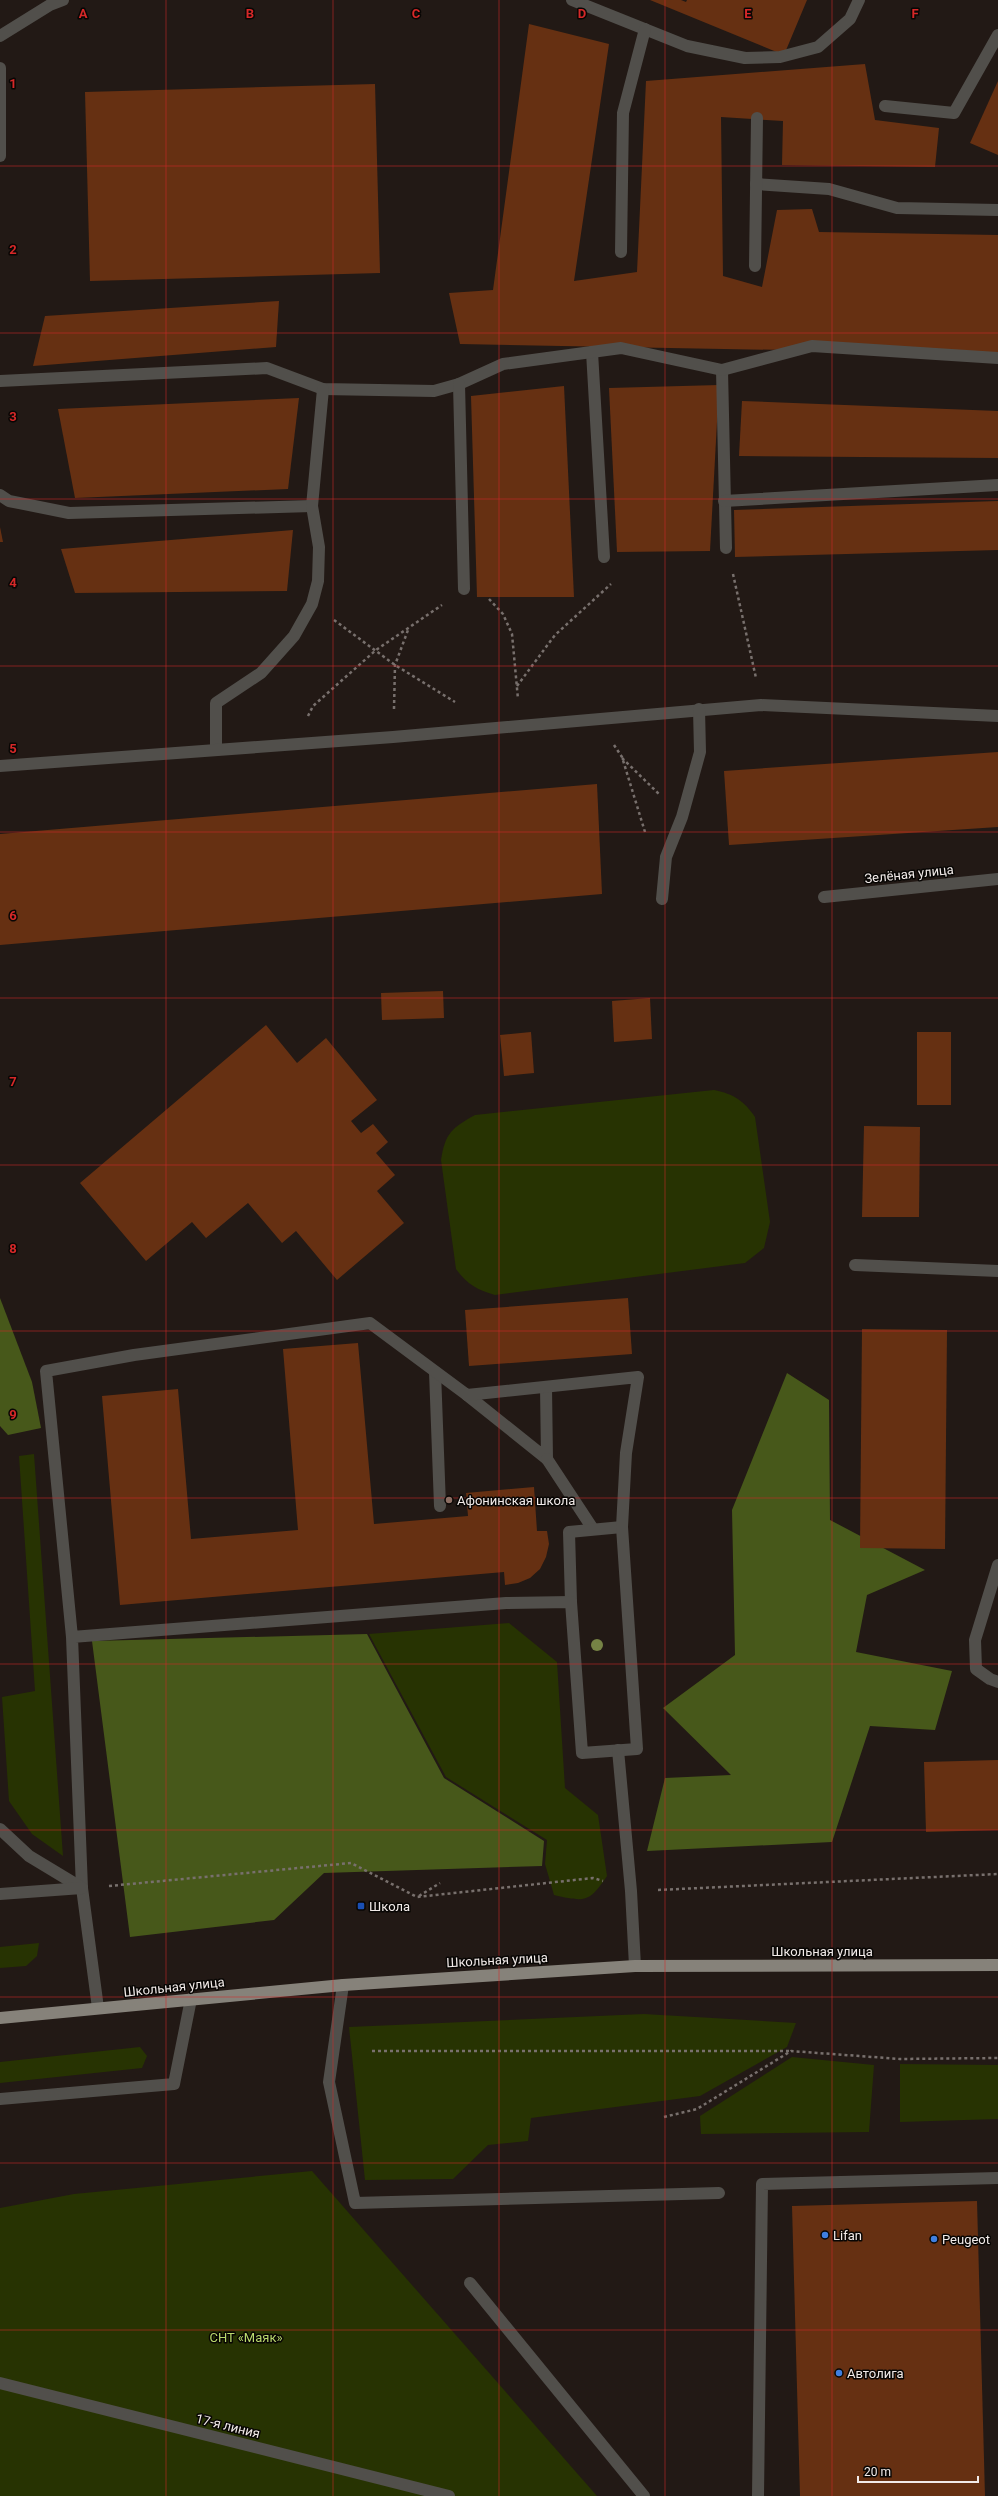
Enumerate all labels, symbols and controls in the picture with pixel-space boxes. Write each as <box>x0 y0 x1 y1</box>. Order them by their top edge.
text: A <box>79 6 88 21</box>
text: B <box>246 6 254 21</box>
text: C <box>412 6 421 21</box>
text: D <box>578 6 586 21</box>
text: E <box>744 6 752 21</box>
text: F <box>911 6 919 21</box>
text: 1 <box>9 76 17 91</box>
text: 2 <box>9 242 17 257</box>
text: 3 <box>9 409 17 424</box>
text: 4 <box>9 575 17 590</box>
text: 5 <box>9 741 17 756</box>
street label: Зелёная улица <box>864 862 954 886</box>
text: 6 <box>9 908 17 923</box>
text: 7 <box>9 1074 17 1089</box>
text: 8 <box>9 1241 17 1256</box>
text: 9 <box>9 1407 17 1422</box>
place label: Афонинская школа <box>457 1493 575 1508</box>
marker: Афонинская школа <box>444 1495 454 1505</box>
place label: Школа <box>369 1899 410 1914</box>
marker: Школа <box>356 1901 366 1911</box>
street label: Школьная улица <box>771 1944 873 1959</box>
street label: Школьная улица <box>446 1950 548 1970</box>
street label: Школьная улица <box>123 1974 225 2000</box>
place label: Lifan <box>833 2228 862 2243</box>
marker: Lifan <box>820 2230 830 2240</box>
place label: Peugeot <box>942 2232 990 2247</box>
marker: Peugeot <box>929 2234 939 2244</box>
park label: СНТ «Маяк» <box>209 2330 283 2345</box>
place label: Автолига <box>847 2366 904 2381</box>
marker: Автолига <box>834 2368 844 2378</box>
street label: 17-я линия <box>194 2411 262 2441</box>
scale bar <box>858 2458 978 2484</box>
text: 20 m <box>864 2465 891 2479</box>

